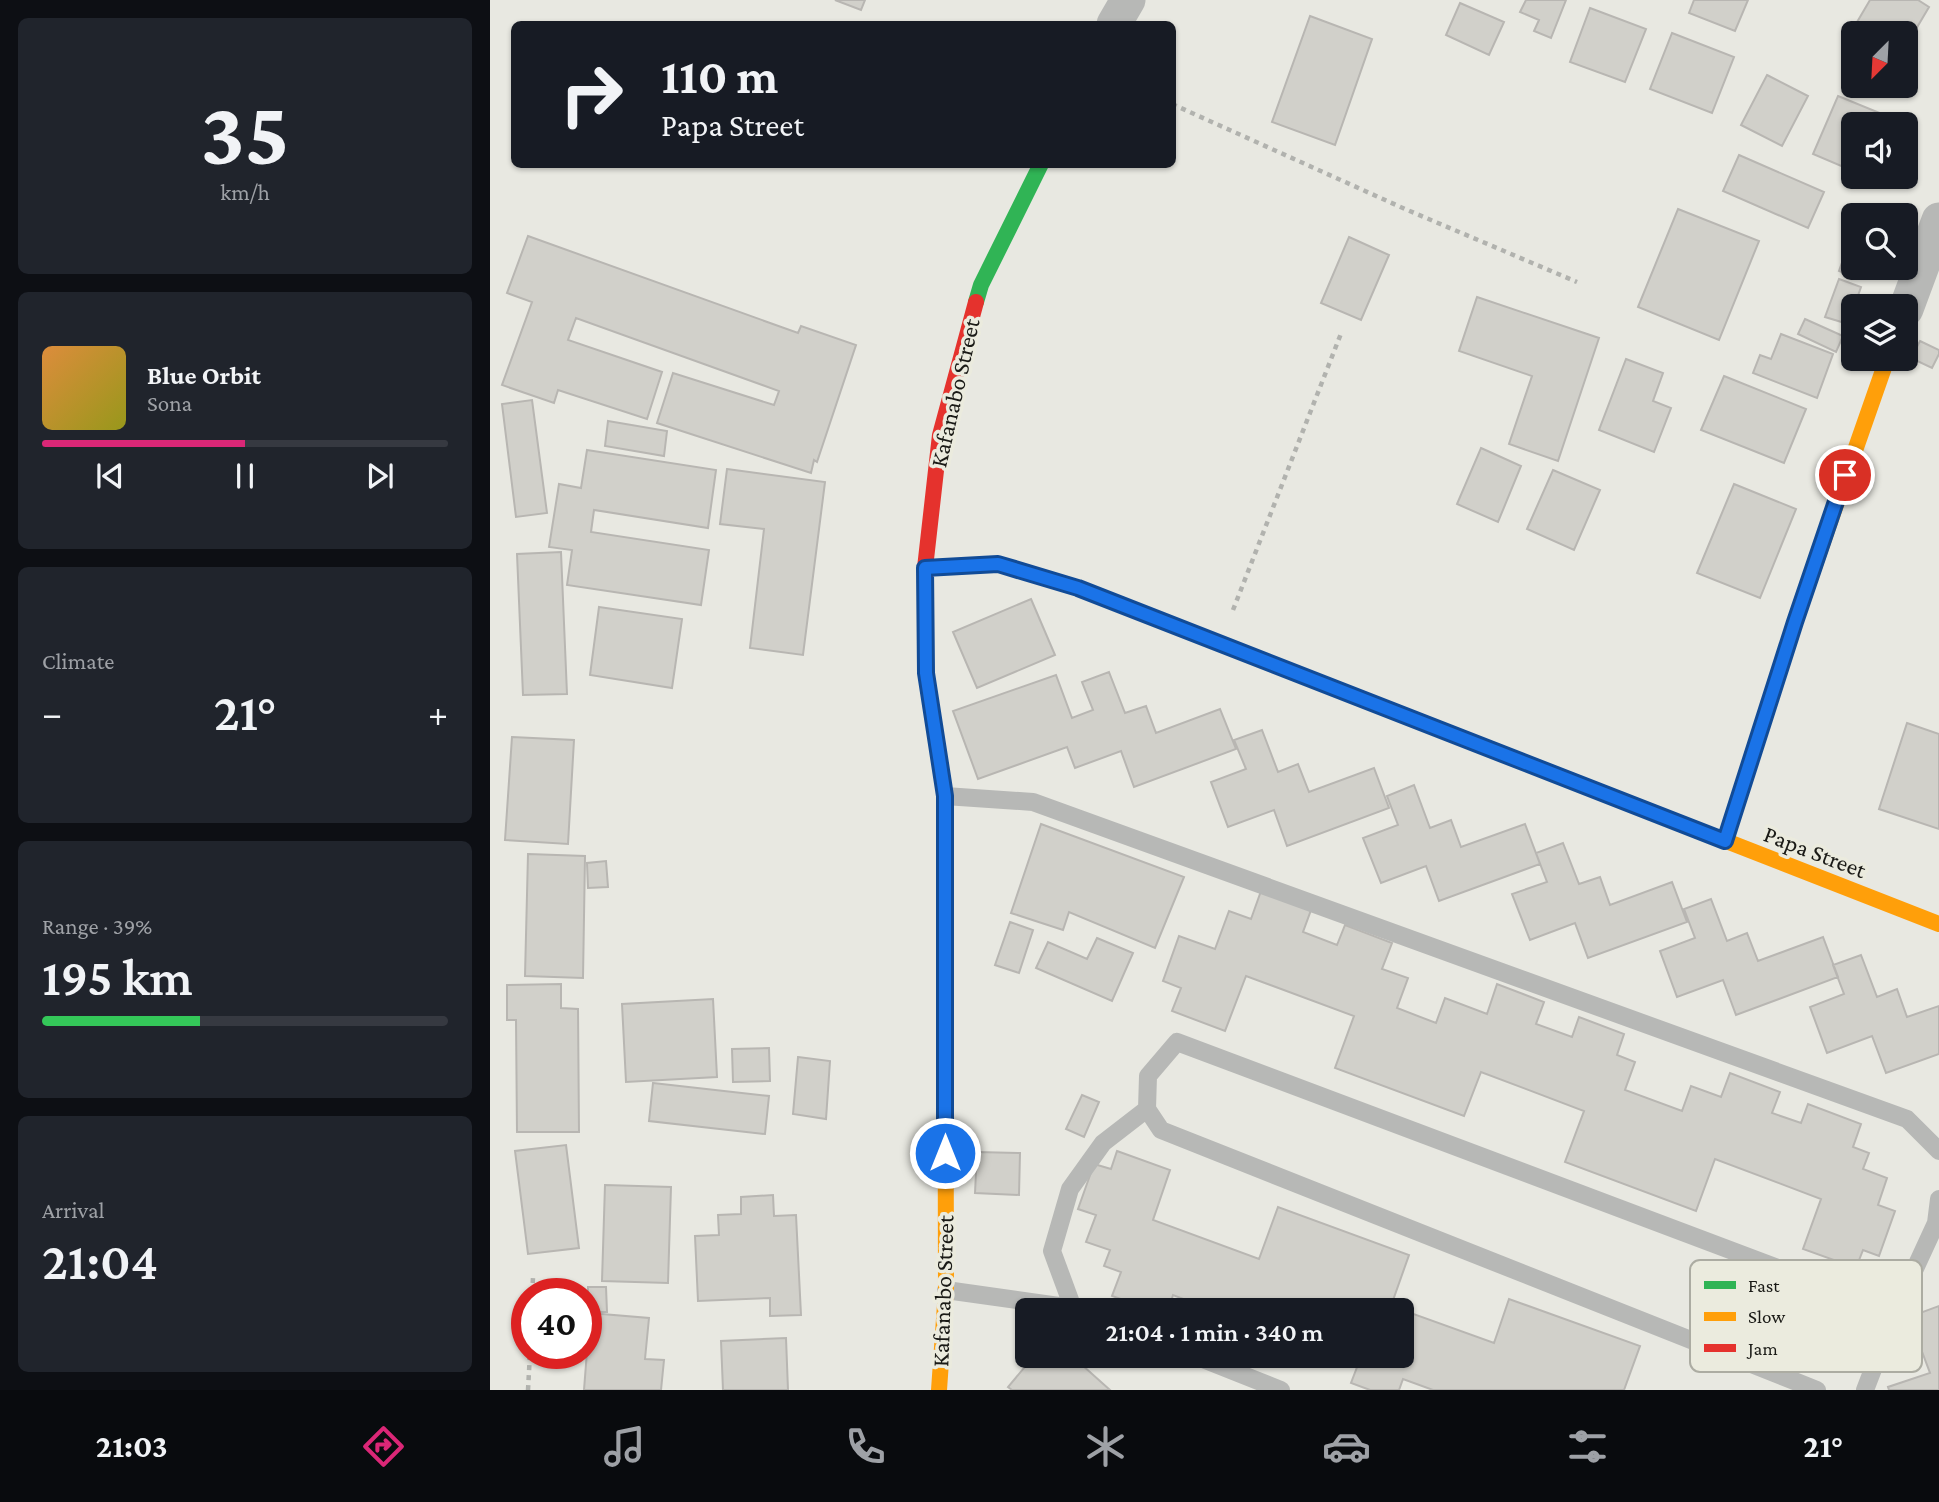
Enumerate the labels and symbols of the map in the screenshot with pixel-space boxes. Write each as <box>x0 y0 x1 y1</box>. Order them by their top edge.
north arrow <box>1841 21 1918 98</box>
street label: Kafanabo Street <box>924 315 985 470</box>
pin <box>1815 445 1875 505</box>
street label: Papa Street <box>1760 820 1871 884</box>
position arrow <box>908 1116 982 1190</box>
street label: Kafanabo Street <box>926 1214 959 1367</box>
legend <box>1690 1260 1922 1372</box>
text: Fast <box>1748 1275 1780 1296</box>
speed limit sign: 40 <box>511 1278 602 1369</box>
text: Slow <box>1748 1306 1785 1327</box>
text: Jam <box>1746 1338 1778 1359</box>

